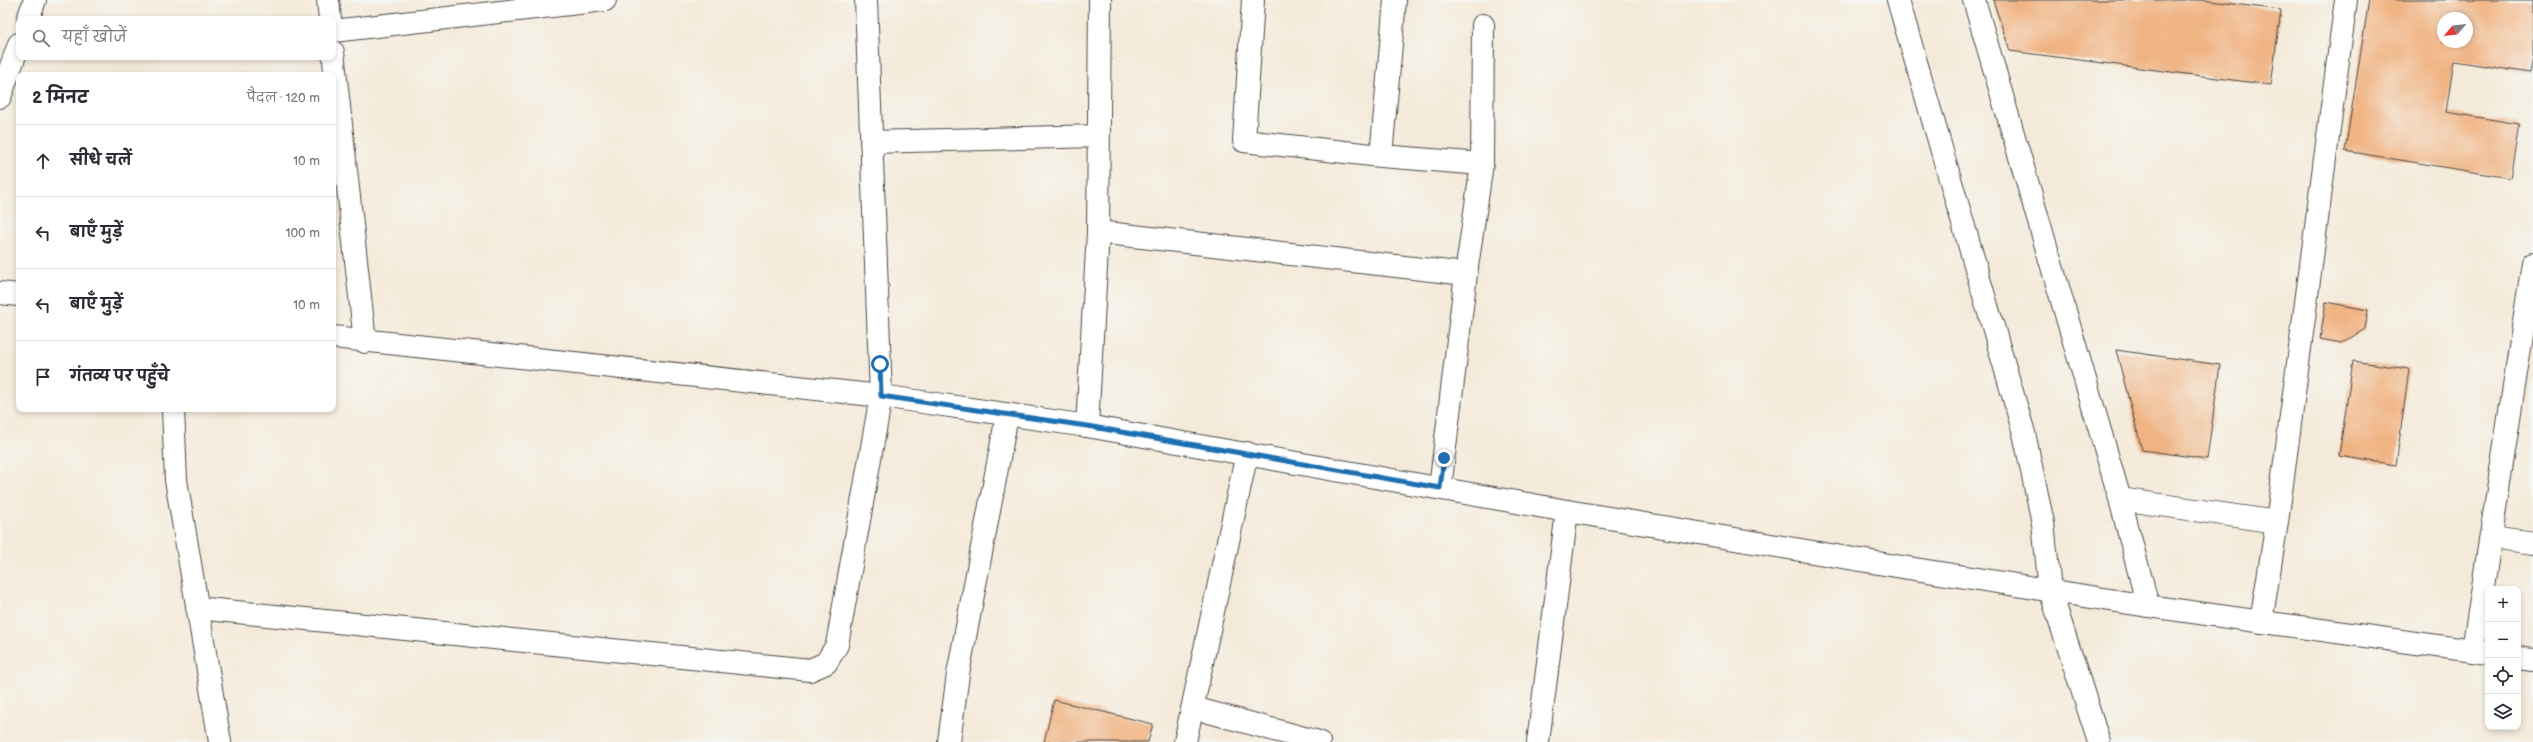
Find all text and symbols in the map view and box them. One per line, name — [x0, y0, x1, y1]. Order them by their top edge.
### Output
north arrow — [2437, 12, 2473, 48]
search box — [16, 16, 336, 60]
icon: search — [30, 27, 52, 49]
text: यहाँ खोजें — [62, 28, 127, 47]
text: 2 मिनट — [32, 88, 88, 108]
text: पैदल · 120 m — [247, 90, 320, 106]
icon: ahead — [32, 150, 54, 172]
text: सीधे चलें — [70, 151, 132, 170]
text: 10 m — [293, 153, 320, 169]
icon: left — [32, 222, 54, 244]
text: बाएँ मुड़ें — [70, 223, 123, 242]
text: 100 m — [285, 225, 320, 241]
icon: left — [32, 294, 54, 316]
text: बाएँ मुड़ें — [70, 295, 123, 314]
text: 10 m — [293, 297, 320, 313]
route start — [871, 355, 889, 373]
icon: arrive — [32, 366, 54, 388]
text: गंतव्य पर पहुँचे — [70, 367, 169, 386]
route end — [1435, 449, 1453, 467]
map controls — [2485, 586, 2521, 730]
button: + — [2485, 586, 2521, 622]
button: − — [2485, 622, 2521, 658]
button: locate — [2485, 658, 2521, 694]
button: layers — [2485, 694, 2521, 730]

